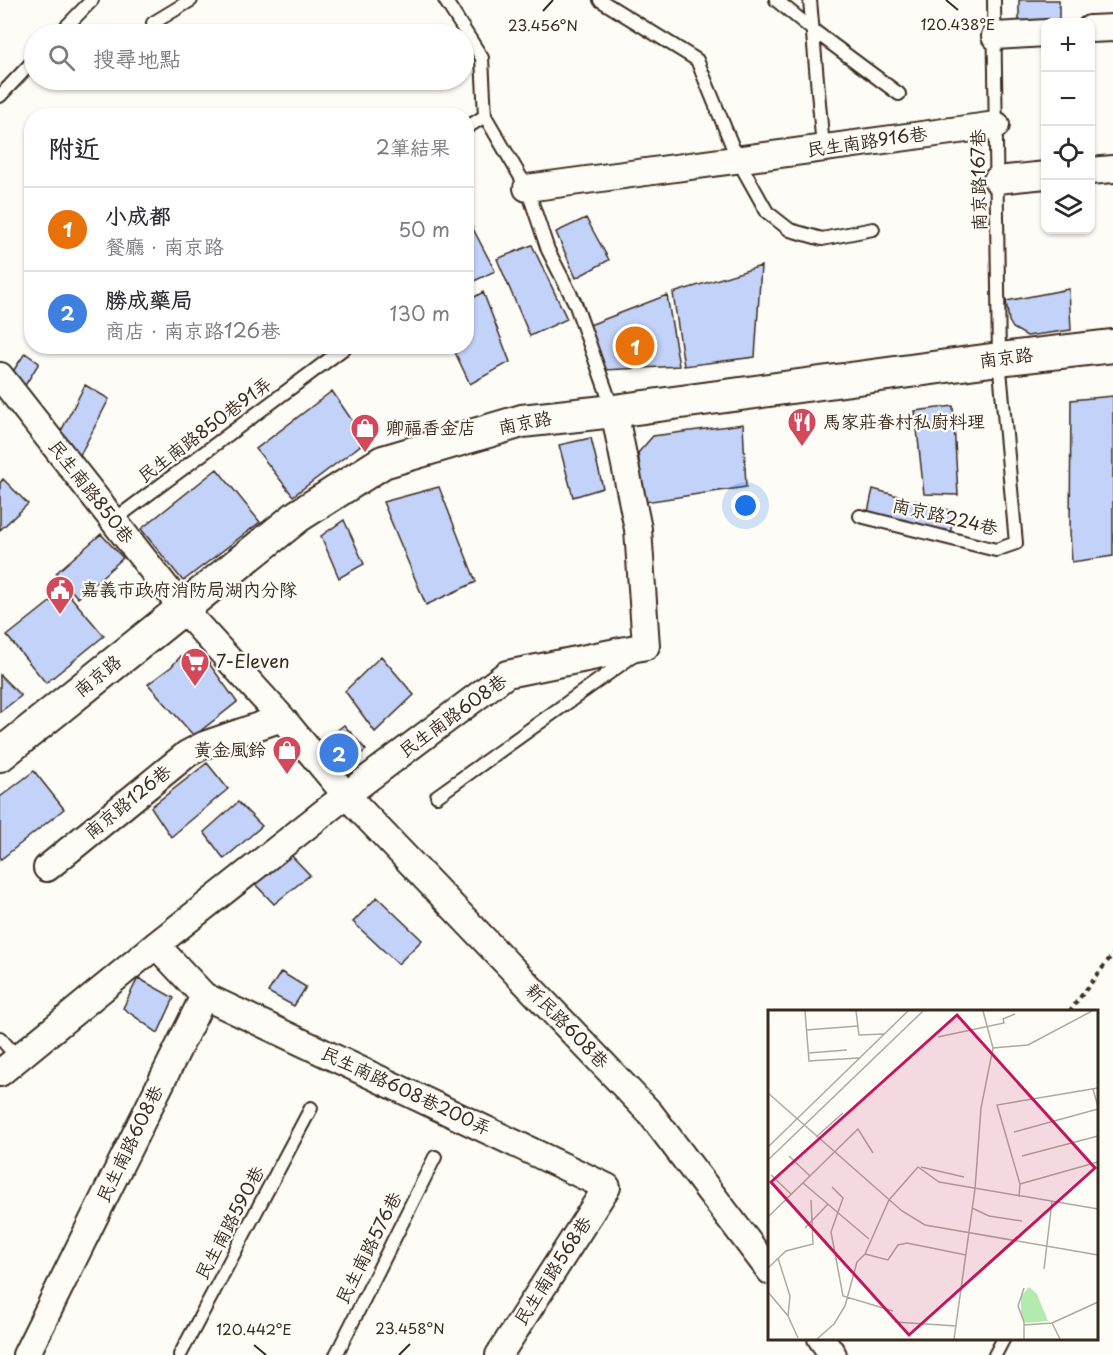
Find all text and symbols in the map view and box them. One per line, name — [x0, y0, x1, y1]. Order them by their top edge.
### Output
text: 120.438°E — [921, 12, 995, 35]
text: 23.456°N — [508, 13, 578, 36]
map controls — [1041, 18, 1095, 234]
button: + — [1041, 18, 1095, 72]
search box — [24, 24, 474, 90]
icon: search — [45, 41, 78, 74]
text: 搜尋地點 — [93, 41, 181, 74]
button: − — [1041, 72, 1095, 126]
street label: 民生南路916巷 — [805, 119, 929, 162]
button: locate — [1041, 126, 1095, 180]
text: 附近 — [48, 128, 100, 167]
street label: 南京路167巷 — [963, 129, 992, 231]
text: 2筆結果 — [376, 132, 450, 162]
button: layers — [1041, 180, 1095, 234]
text: 小成都 — [105, 198, 171, 231]
text: 1 — [63, 214, 72, 244]
text: 50 m — [398, 214, 450, 244]
text: 餐廳 · 南京路 — [105, 231, 224, 261]
text: 勝成藥局 — [105, 282, 193, 315]
text: 2 — [60, 298, 75, 328]
text: 130 m — [390, 298, 450, 328]
text: 商店 · 南京路126巷 — [105, 315, 280, 345]
pin: 1 — [616, 324, 654, 368]
street label: 南京路 — [977, 340, 1034, 373]
street label: 民生南路850巷91弄 — [131, 369, 277, 488]
street label: 南京路 — [496, 403, 554, 440]
restaurant icon: 馬家莊眷村私廚料理 — [786, 406, 818, 448]
place label: 馬家莊眷村私廚料理 — [823, 407, 985, 434]
shop icon: 卿福香金店 — [349, 412, 381, 454]
place label: 卿福香金店 — [386, 413, 476, 440]
street label: 民生南路850巷 — [43, 433, 141, 549]
street label: 南京路224巷 — [890, 490, 1001, 541]
your location — [731, 491, 760, 520]
public building icon: 嘉義市政府消防局湖內分隊 — [44, 574, 76, 616]
place label: 嘉義市政府消防局湖內分隊 — [81, 575, 297, 602]
supermarket icon: 7-Eleven — [179, 646, 211, 688]
street label: 南京路 — [68, 647, 127, 702]
place label: 7-Eleven — [216, 647, 290, 674]
street label: 民生南路608巷 — [393, 666, 512, 763]
pin: 2 — [320, 730, 358, 776]
shop icon: 黃金風鈴 — [271, 734, 303, 776]
place label: 黃金風鈴 — [194, 735, 266, 762]
street label: 南京路126巷 — [78, 757, 176, 844]
street label: 新民路608巷 — [520, 976, 616, 1074]
inset map — [768, 1010, 1098, 1340]
street label: 民生南路608巷200弄 — [317, 1038, 496, 1141]
street label: 民生南路608巷 — [89, 1080, 169, 1207]
street label: 民生南路590巷 — [187, 1160, 270, 1284]
street label: 民生南路576巷 — [328, 1187, 408, 1308]
street label: 民生南路568巷 — [506, 1210, 597, 1330]
text: 23.458°N — [375, 1316, 445, 1339]
text: 120.442°E — [216, 1317, 292, 1340]

